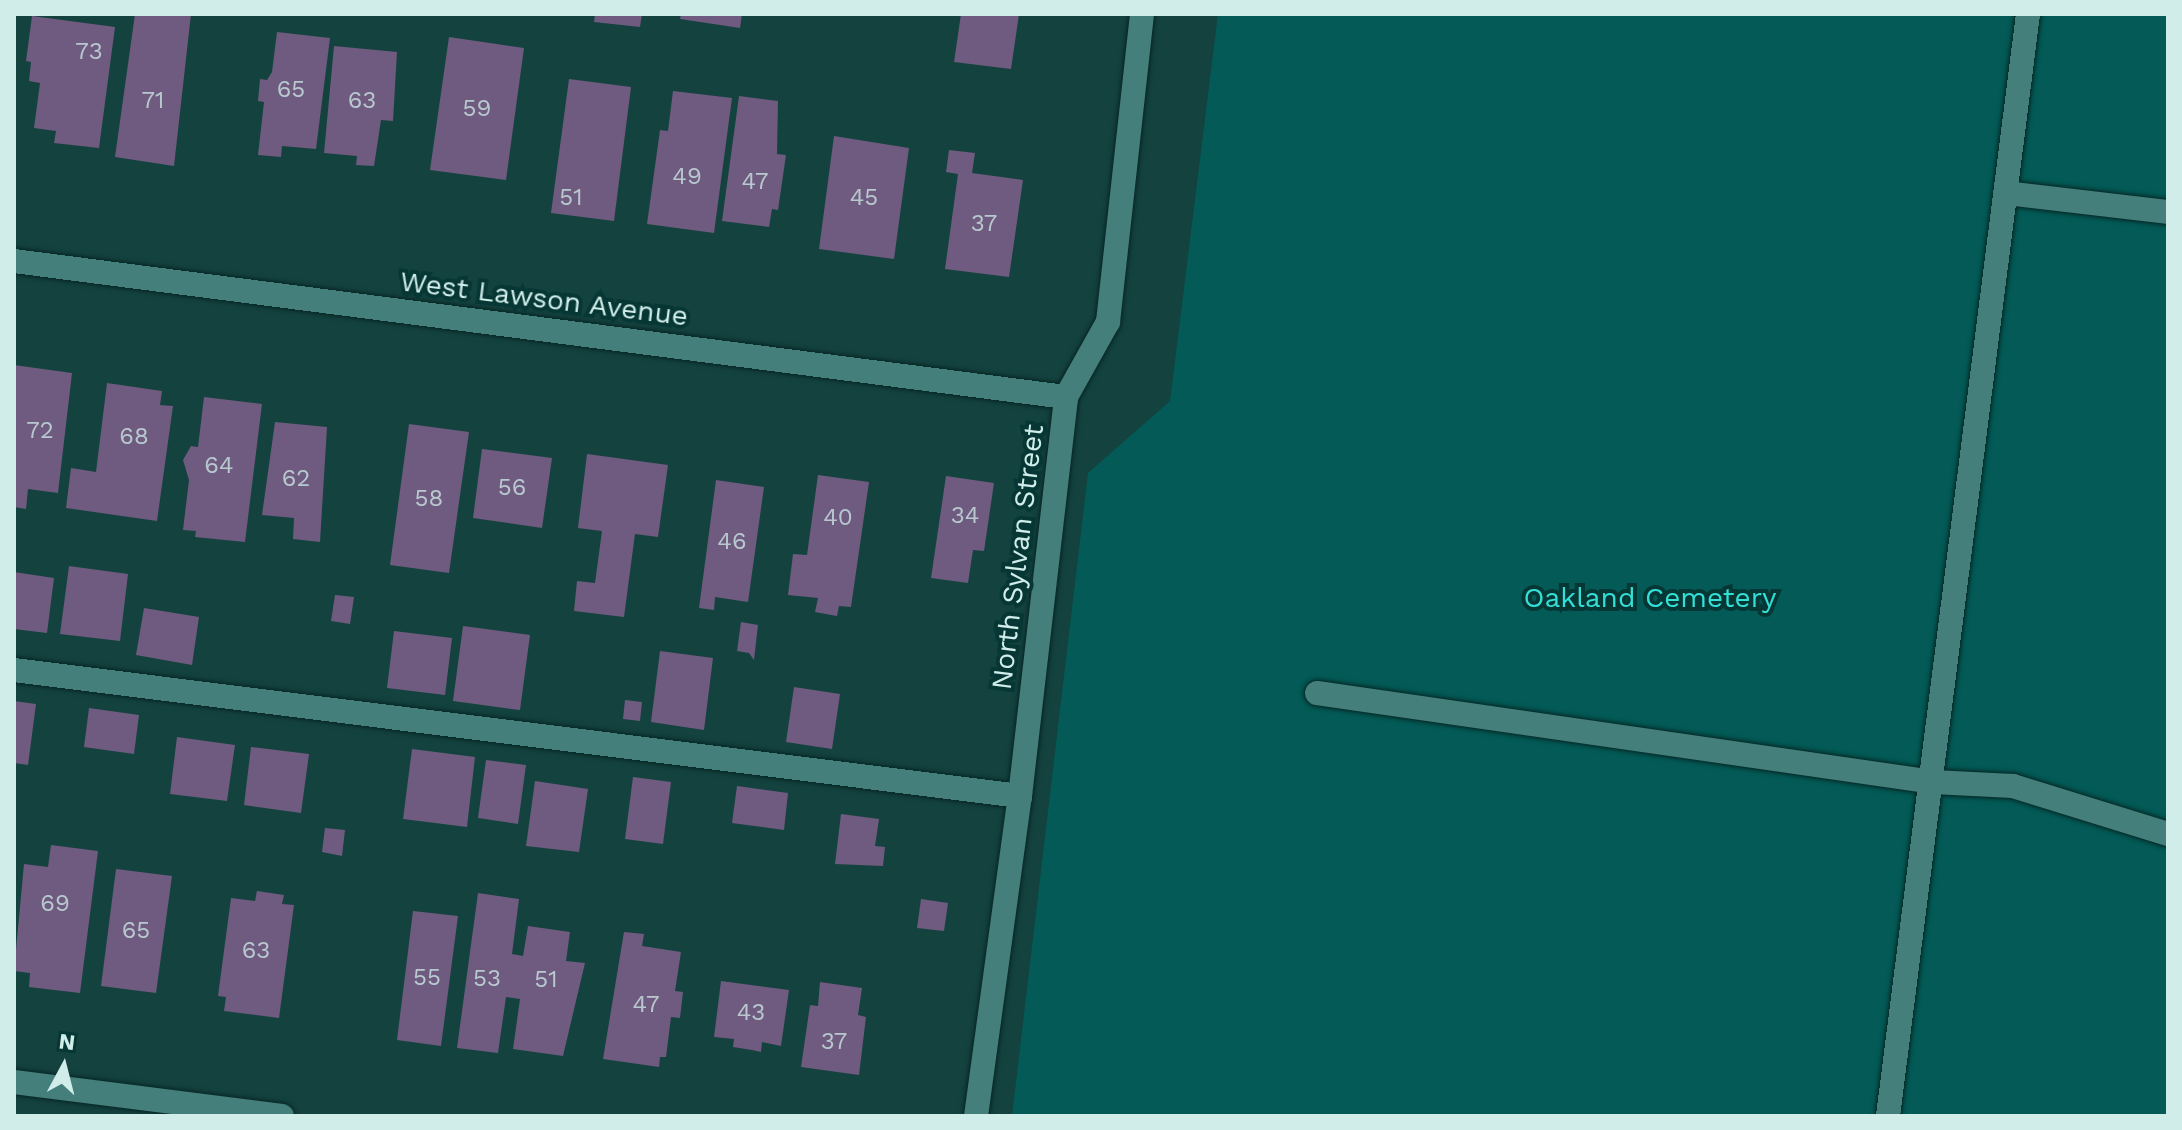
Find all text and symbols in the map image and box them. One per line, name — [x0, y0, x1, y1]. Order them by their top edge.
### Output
house number: 73 — [75, 38, 103, 66]
house number: 65 — [277, 76, 305, 104]
house number: 71 — [142, 87, 164, 115]
house number: 63 — [348, 87, 376, 115]
house number: 59 — [463, 95, 491, 123]
house number: 49 — [672, 163, 702, 191]
house number: 47 — [742, 168, 768, 196]
house number: 51 — [559, 184, 583, 212]
house number: 45 — [850, 184, 878, 212]
house number: 37 — [971, 210, 997, 238]
street label: West Lawson Avenue — [398, 265, 690, 333]
house number: 72 — [26, 417, 54, 445]
street label: North Sylvan Street — [985, 422, 1051, 692]
house number: 68 — [119, 423, 149, 451]
house number: 64 — [204, 452, 234, 480]
house number: 62 — [282, 465, 310, 493]
house number: 56 — [498, 474, 526, 502]
house number: 58 — [415, 485, 443, 513]
house number: 34 — [951, 502, 979, 530]
house number: 40 — [823, 504, 853, 532]
house number: 46 — [717, 528, 747, 556]
park label: Oakland Cemetery — [1523, 581, 1777, 615]
house number: 69 — [40, 890, 70, 918]
house number: 65 — [122, 917, 150, 945]
house number: 63 — [242, 937, 270, 965]
house number: 55 — [413, 964, 441, 992]
house number: 53 — [473, 965, 501, 993]
house number: 51 — [534, 966, 558, 994]
house number: 47 — [633, 991, 659, 1019]
house number: 43 — [737, 999, 765, 1027]
north arrow — [24, 1026, 104, 1106]
text: N — [57, 1028, 77, 1055]
house number: 37 — [821, 1028, 847, 1056]

